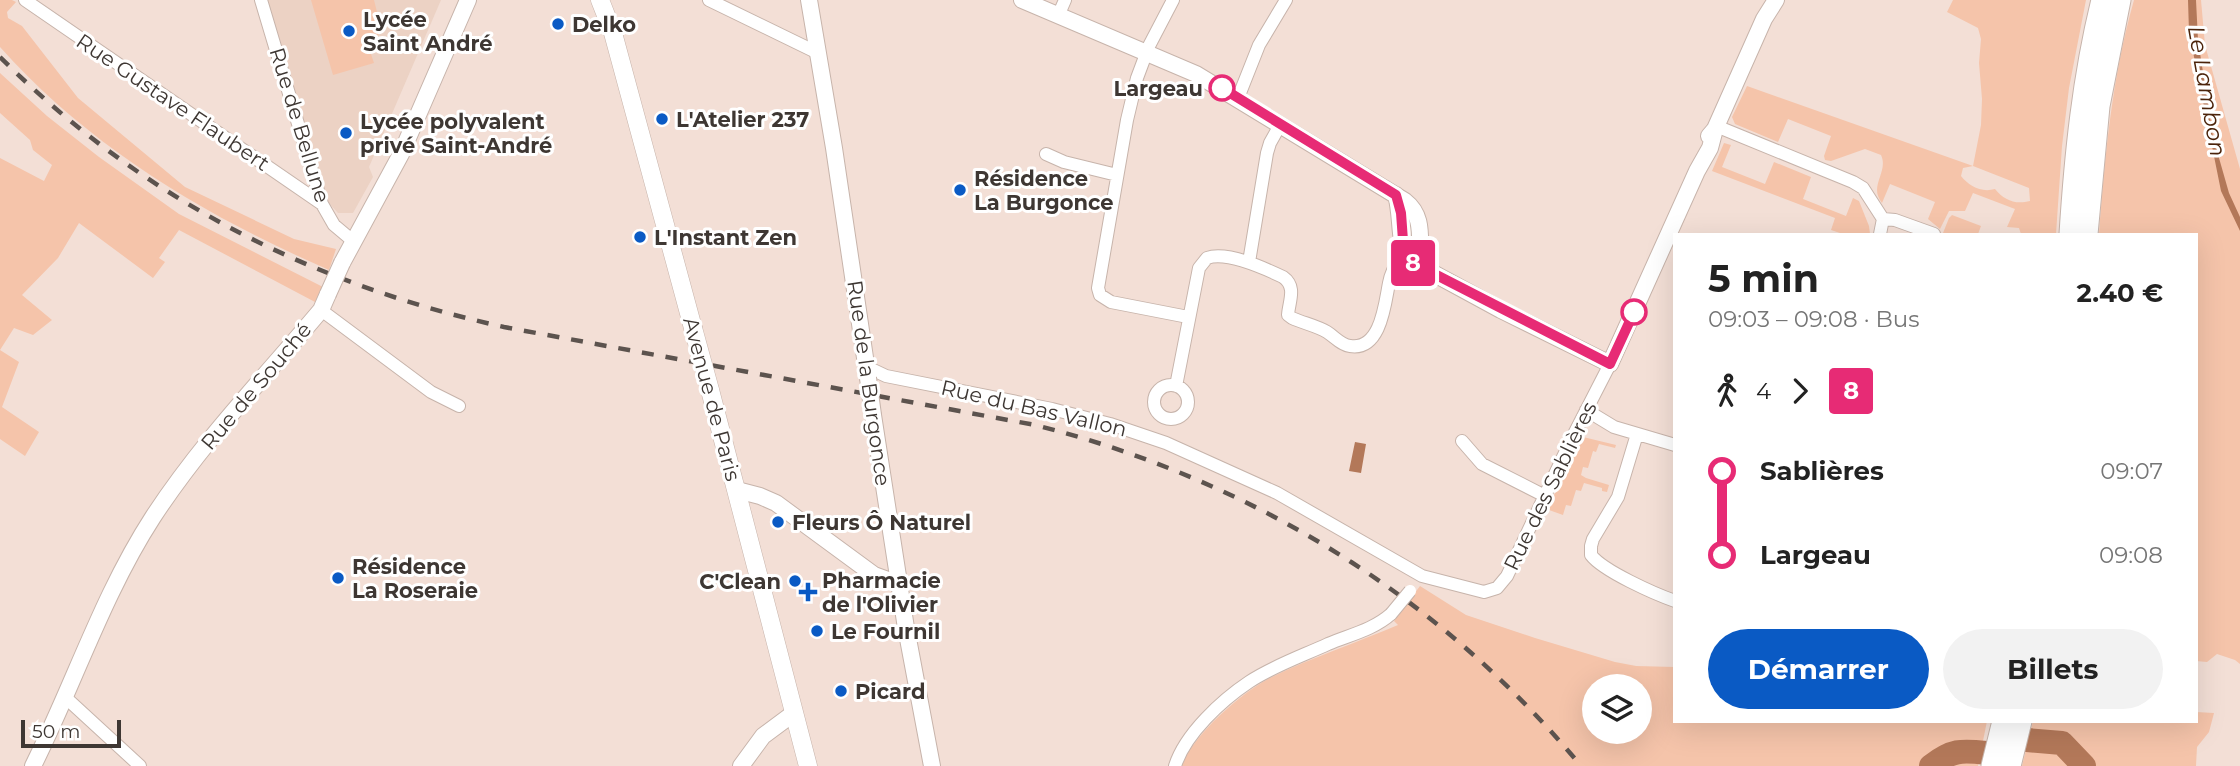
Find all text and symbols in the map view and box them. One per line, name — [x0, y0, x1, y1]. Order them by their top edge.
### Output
place label: Lycée Saint André — [363, 7, 493, 56]
place label: Delko — [572, 12, 636, 37]
marker: Delko — [550, 16, 566, 32]
marker: Lycée Saint André — [341, 23, 357, 39]
water label: Le Lambon — [2182, 23, 2232, 159]
street label: Rue Gustave Flaubert — [72, 28, 274, 176]
street label: Rue de Bellune — [265, 44, 335, 206]
marker: Largeau — [1209, 75, 1235, 101]
place label: Largeau — [1113, 76, 1203, 101]
place label: L'Atelier 237 — [676, 107, 809, 132]
place label: Lycée polyvalent privé Saint-André — [360, 109, 552, 158]
marker: L'Atelier 237 — [654, 111, 670, 127]
marker: Lycée polyvalent privé Saint-André — [338, 125, 354, 141]
place label: Résidence La Burgonce — [974, 166, 1114, 215]
marker: Résidence La Burgonce — [952, 182, 968, 198]
place label: L'Instant Zen — [654, 225, 797, 250]
marker: L'Instant Zen — [632, 229, 648, 245]
line badge: 8 — [1390, 240, 1436, 286]
text: 8 — [1405, 248, 1421, 277]
text: 5 min — [1708, 255, 1819, 302]
text: 2.40 € — [2077, 277, 2163, 309]
street label: Rue de la Burgonce — [842, 278, 896, 488]
unlabelled marker — [1621, 299, 1647, 325]
text: 09:03 – 09:08 · Bus — [1708, 305, 1920, 333]
street label: Avenue de Paris — [678, 314, 746, 484]
street label: Rue de Souché — [195, 317, 317, 455]
icon: walk — [1708, 372, 1746, 410]
icon: forward — [1781, 372, 1819, 410]
street label: Rue du Bas Vallon — [939, 374, 1129, 442]
text: 8 — [1843, 376, 1859, 405]
text: 4 — [1756, 377, 1771, 405]
street label: Rue des Sablières — [1498, 397, 1602, 575]
text: Sablières — [1760, 455, 1884, 487]
text: 09:07 — [2100, 457, 2163, 485]
place label: Fleurs Ô Naturel — [792, 510, 971, 535]
marker: Fleurs Ô Naturel — [770, 514, 786, 530]
text: Largeau — [1760, 539, 1871, 571]
text: 09:08 — [2099, 541, 2163, 569]
place label: Résidence La Roseraie — [352, 554, 478, 603]
place label: Pharmacie de l'Olivier — [822, 568, 941, 617]
place label: C'Clean — [699, 569, 781, 594]
marker: Résidence La Roseraie — [330, 570, 346, 586]
marker: C'Clean — [787, 573, 803, 589]
marker: Pharmacie de l'Olivier — [800, 584, 816, 600]
place label: Le Fournil — [831, 619, 940, 644]
marker: Le Fournil — [809, 623, 825, 639]
button: Démarrer — [1708, 629, 1929, 709]
button: Billets — [1943, 629, 2163, 709]
map controls — [1582, 674, 1652, 744]
button: layers — [1582, 674, 1652, 744]
place label: Picard — [855, 679, 925, 704]
marker: Picard — [833, 683, 849, 699]
scale bar — [21, 717, 121, 749]
text: 50 m — [32, 720, 80, 743]

